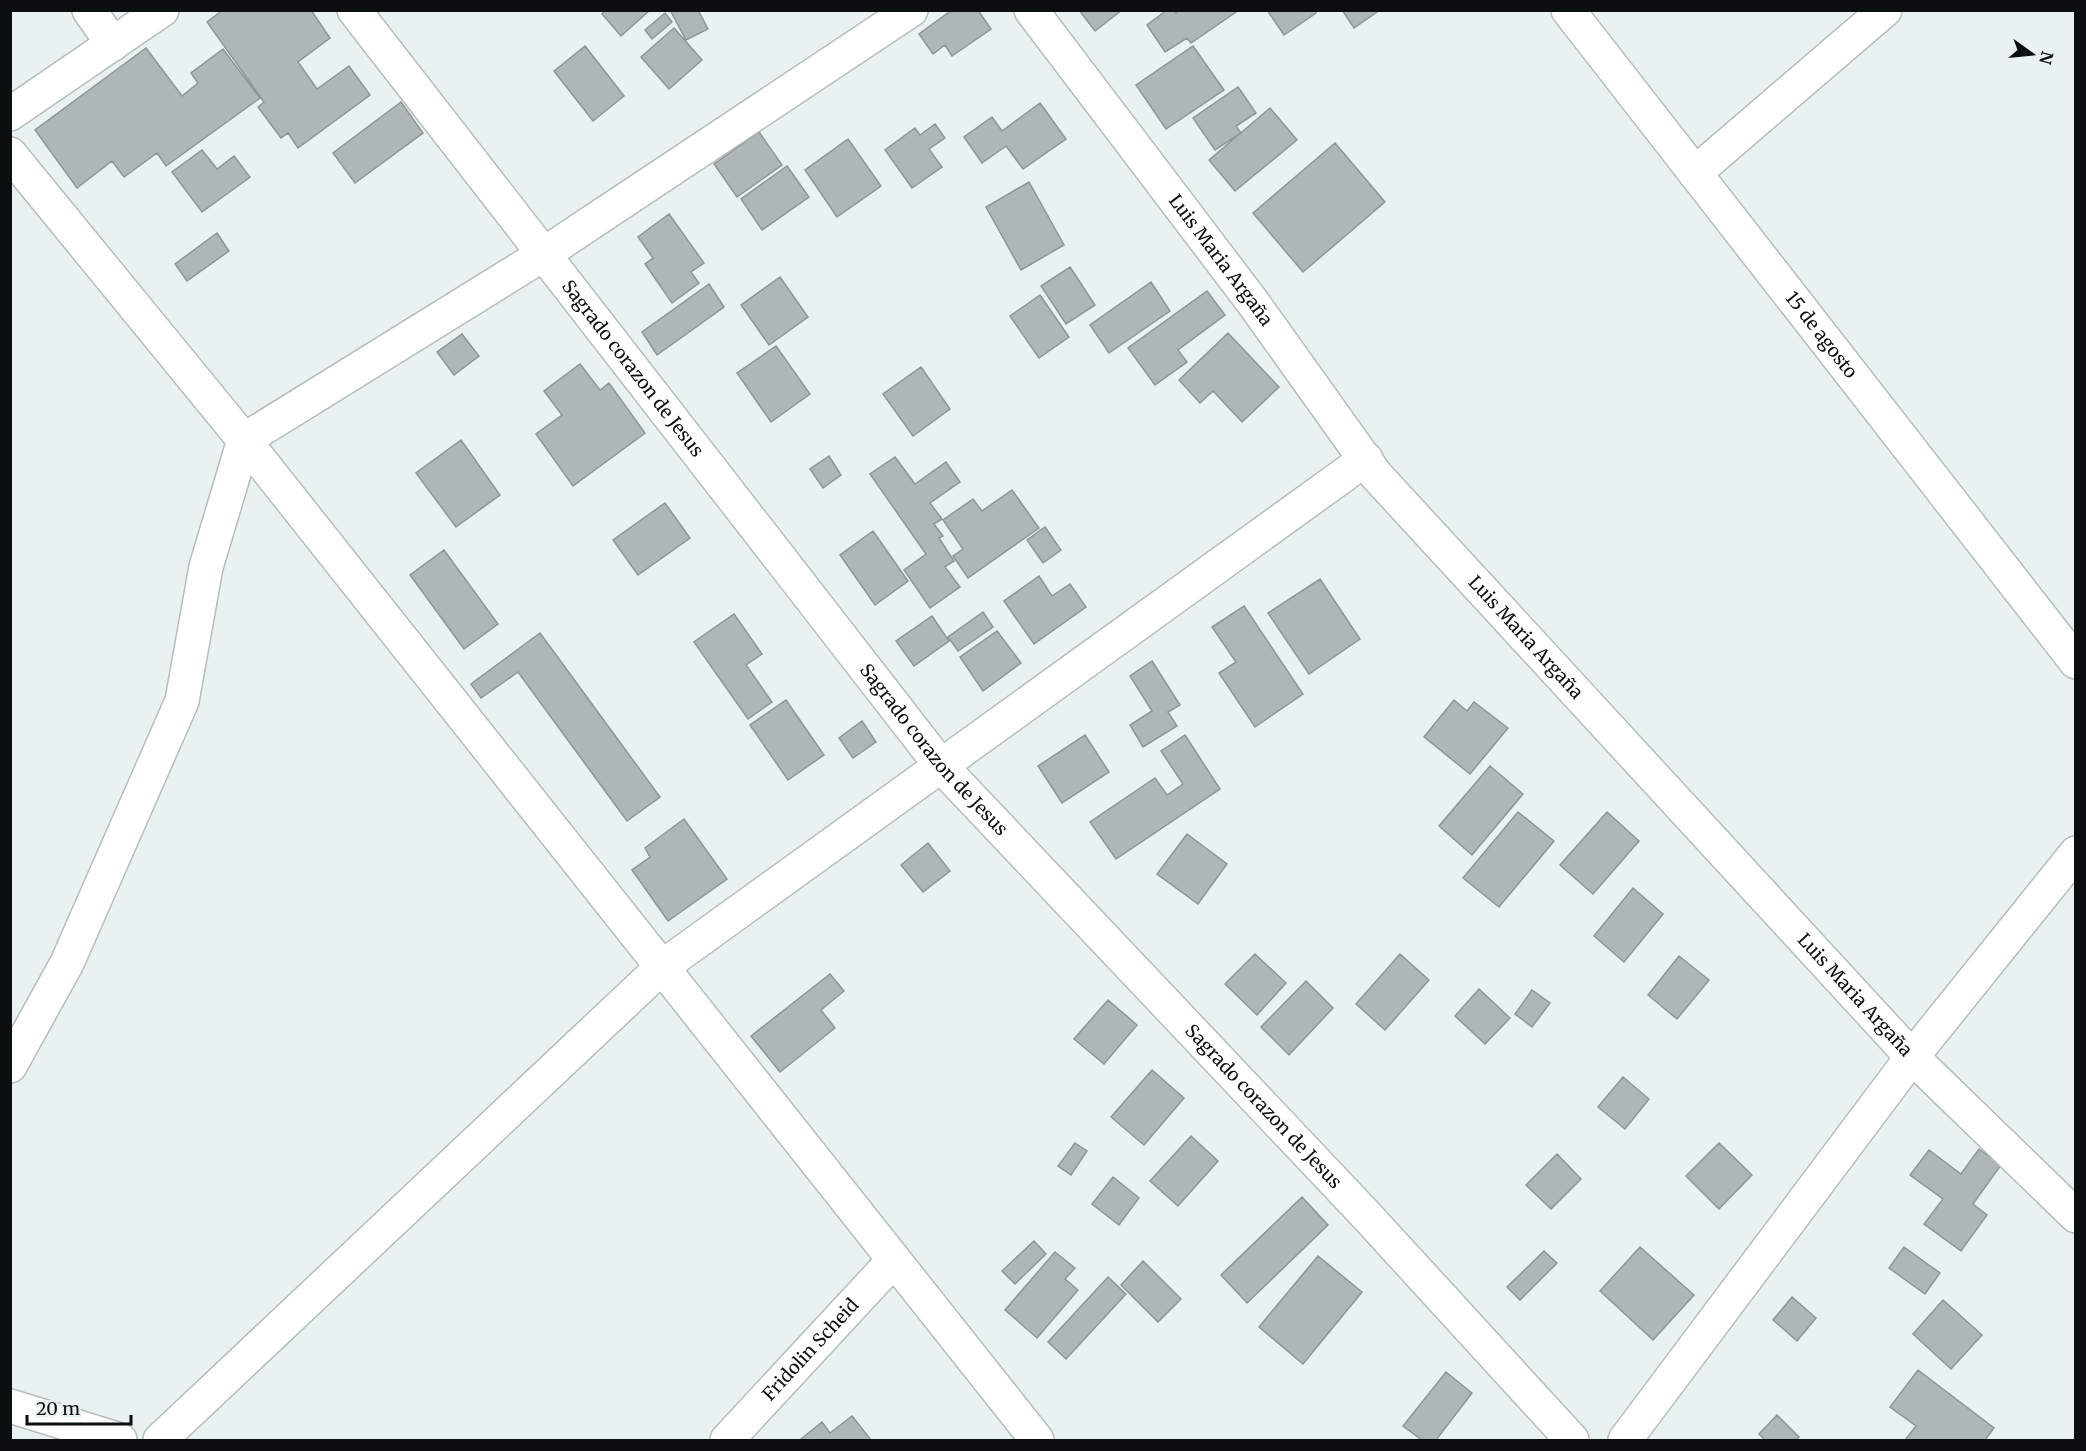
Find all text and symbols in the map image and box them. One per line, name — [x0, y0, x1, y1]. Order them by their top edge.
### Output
north arrow — [2002, 24, 2062, 84]
text: N — [2035, 49, 2058, 67]
street label: Luis Maria Argaña — [1164, 190, 1278, 331]
street label: Sagrado corazon de Jesus — [557, 275, 709, 461]
street label: 15 de agosto — [1781, 287, 1863, 383]
street label: Luis Maria Argaña — [1464, 571, 1589, 704]
street label: Sagrado corazon de Jesus — [855, 659, 1013, 840]
street label: Luis Maria Argaña — [1793, 928, 1918, 1061]
street label: Sagrado corazon de Jesus — [1180, 1019, 1347, 1193]
street label: Fridolin Scheid — [757, 1294, 863, 1405]
scale bar — [27, 1388, 130, 1426]
text: 20 m — [36, 1397, 80, 1420]

